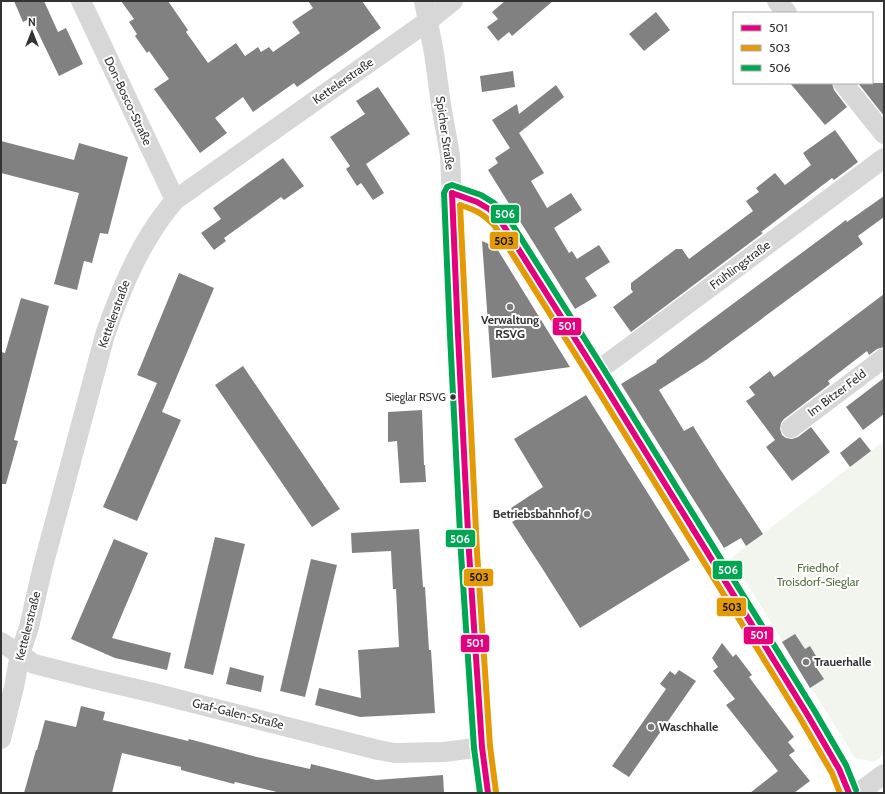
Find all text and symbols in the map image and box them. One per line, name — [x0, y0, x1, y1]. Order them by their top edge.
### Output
north arrow — [12, 12, 52, 52]
legend — [733, 12, 873, 84]
text: N — [28, 15, 36, 29]
text: 501 — [769, 20, 788, 35]
text: 503 — [769, 40, 790, 55]
street label: Don-Bosco-Straße — [101, 54, 156, 147]
street label: Kettelerstraße — [309, 54, 376, 107]
text: 506 — [769, 60, 791, 75]
street label: Spicher Straße — [433, 95, 458, 171]
line badge: 506 — [490, 204, 520, 224]
text: 506 — [495, 207, 515, 221]
line badge: 503 — [489, 231, 519, 250]
text: 503 — [494, 234, 514, 248]
street label: Frühlingstraße — [706, 237, 773, 292]
street label: Kettelerstraße — [94, 278, 133, 350]
marker: Verwaltung RSVG — [505, 302, 515, 312]
place label: Verwaltung RSVG — [481, 312, 539, 341]
line badge: 501 — [552, 317, 582, 336]
text: 501 — [558, 319, 576, 333]
street label: Im Bitzer Feld — [804, 366, 869, 419]
place label: Sieglar RSVG — [385, 390, 446, 404]
marker: Sieglar RSVG — [448, 392, 458, 402]
place label: Betriebsbahnhof — [493, 506, 579, 521]
marker: Betriebsbahnhof — [582, 509, 592, 519]
line badge: 506 — [445, 529, 476, 548]
text: 506 — [450, 532, 470, 546]
line badge: 506 — [712, 560, 743, 580]
park label: Friedhof Troisdorf-Sieglar — [777, 560, 860, 589]
text: 506 — [718, 563, 738, 577]
line badge: 503 — [463, 568, 494, 587]
text: 503 — [469, 570, 489, 584]
street label: Kettelerstraße — [12, 590, 43, 662]
line badge: 503 — [716, 597, 747, 617]
text: 503 — [722, 600, 742, 614]
line badge: 501 — [743, 626, 774, 645]
text: 501 — [750, 628, 768, 642]
line badge: 501 — [460, 634, 490, 653]
text: 501 — [466, 636, 484, 650]
place label: Trauerhalle — [814, 654, 871, 669]
marker: Trauerhalle — [801, 657, 811, 667]
street label: Graf-Galen-Straße — [191, 695, 285, 732]
place label: Waschhalle — [659, 719, 718, 734]
marker: Waschhalle — [646, 722, 656, 732]

